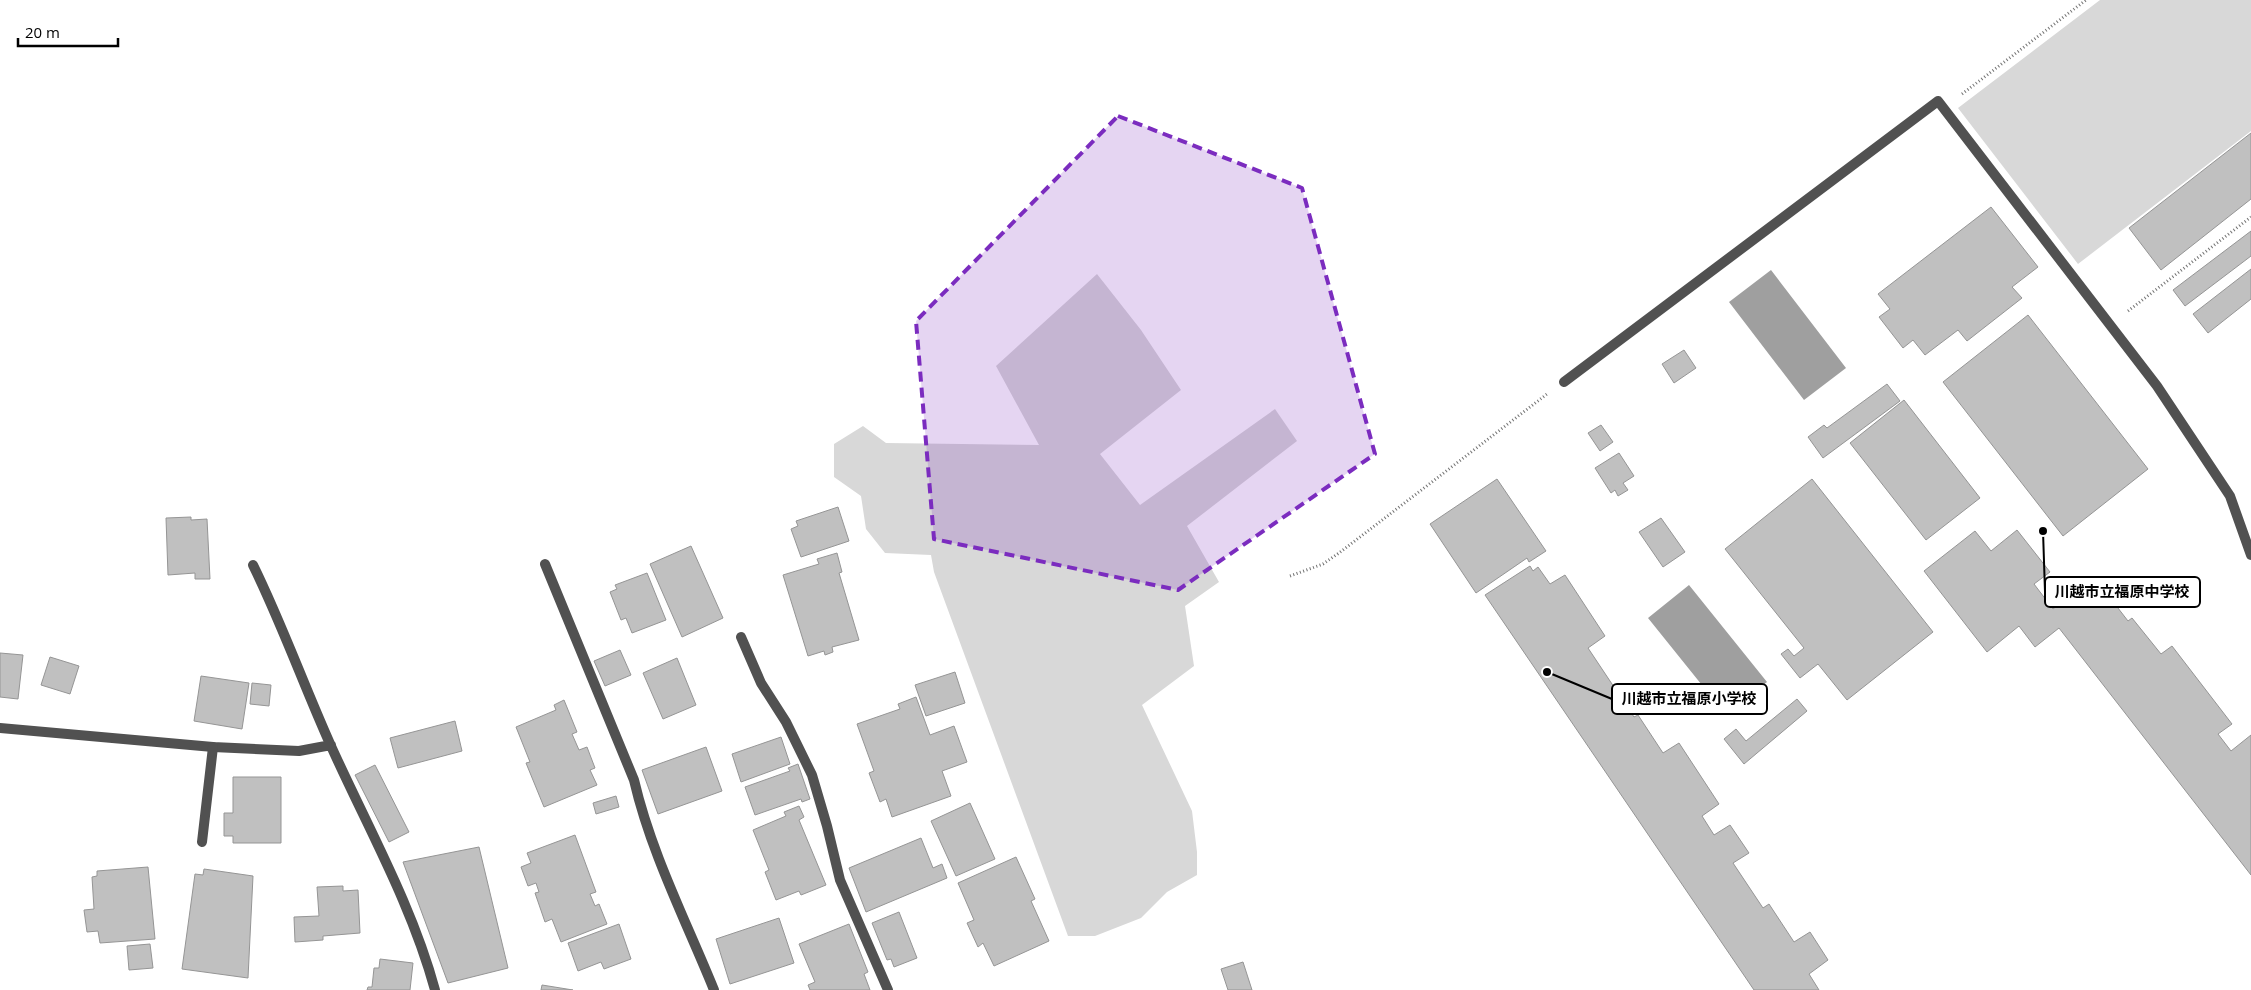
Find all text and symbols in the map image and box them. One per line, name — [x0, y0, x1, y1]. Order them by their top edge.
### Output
scale bar — [18, 15, 118, 47]
text: 20 m — [25, 22, 60, 42]
callout: 川越市立福原中学校 — [2045, 577, 2200, 607]
text: 川越市立福原中学校 — [2054, 581, 2190, 601]
callout: 川越市立福原小学校 — [1612, 684, 1767, 714]
text: 川越市立福原小学校 — [1621, 688, 1757, 708]

